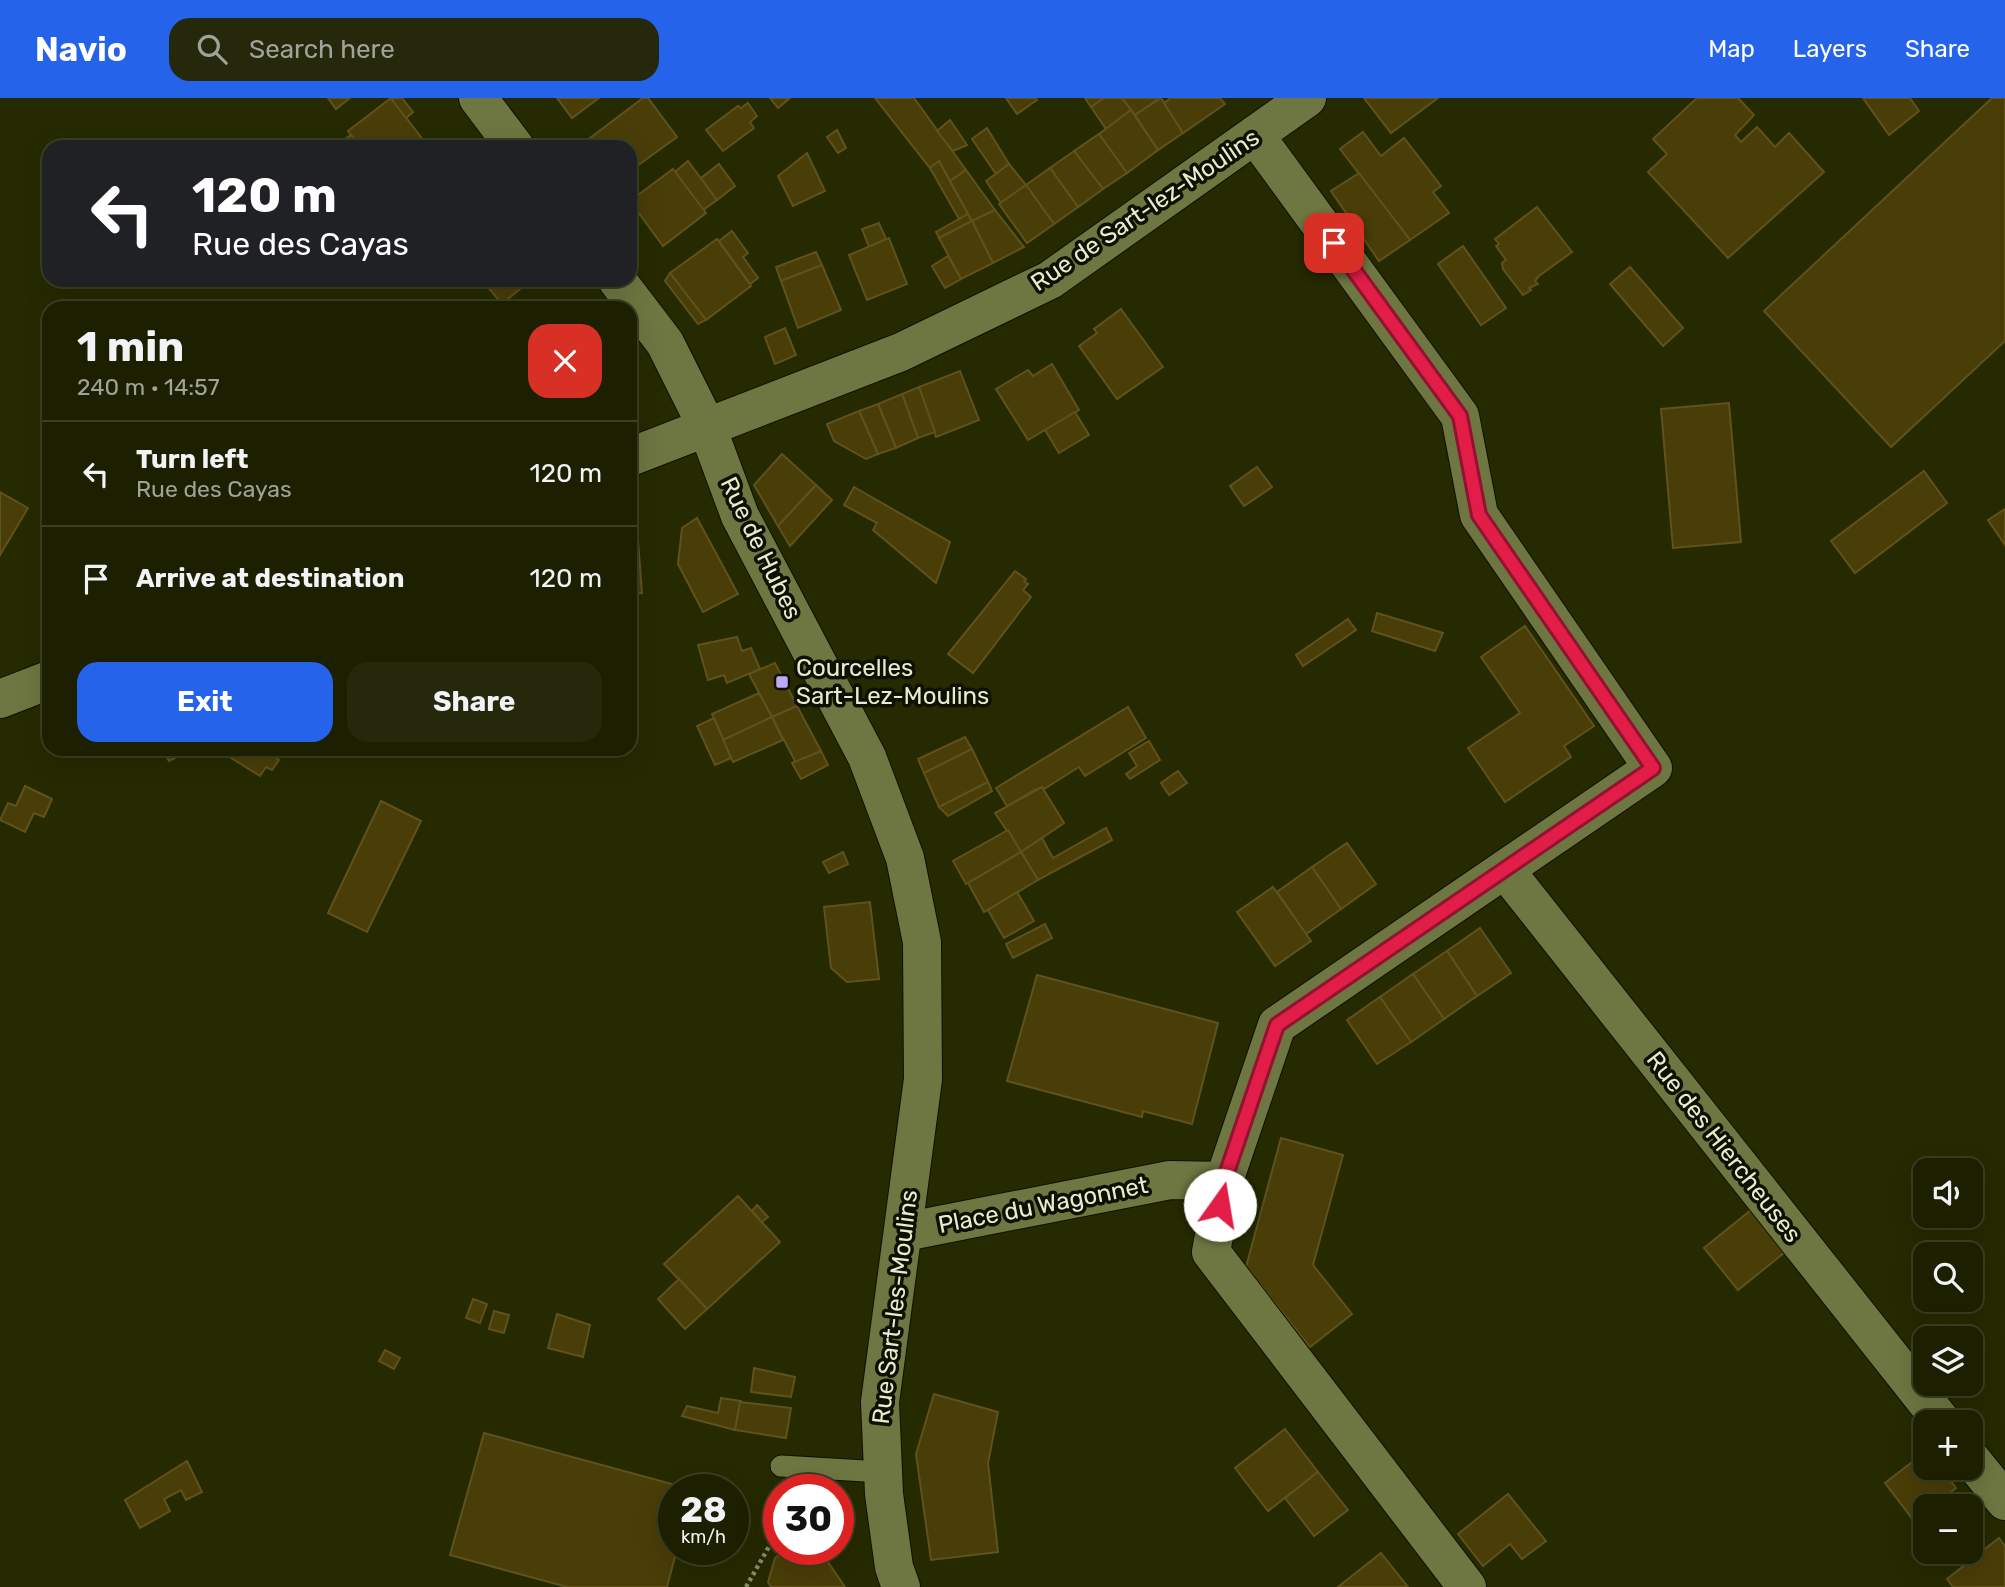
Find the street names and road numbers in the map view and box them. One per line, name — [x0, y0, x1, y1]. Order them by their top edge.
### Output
street label: Rue de Sart-lez-Moulins — [1026, 123, 1264, 297]
street label: Rue de Hubes — [715, 472, 807, 624]
street label: Rue des Hiercheuses — [1641, 1046, 1807, 1248]
street label: Place du Wagonnet — [936, 1171, 1150, 1239]
street label: Rue Sart-les-Moulins — [867, 1188, 923, 1426]

